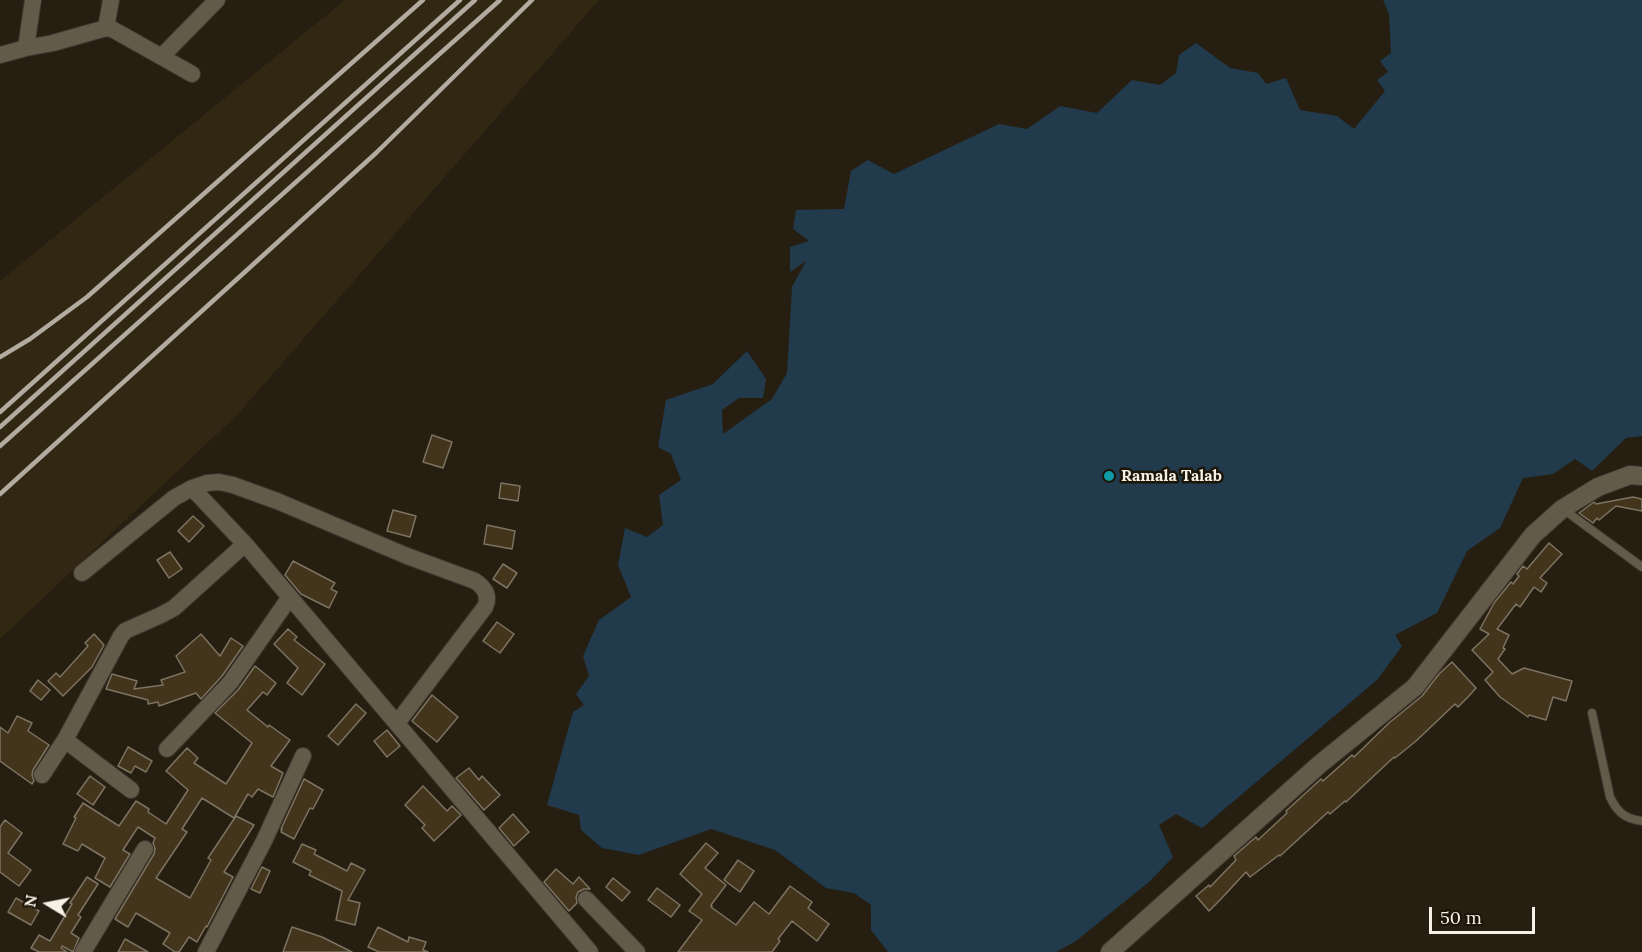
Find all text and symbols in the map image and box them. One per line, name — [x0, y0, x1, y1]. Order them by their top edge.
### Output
place label: Ramala Talab — [1121, 466, 1222, 486]
marker: Ramala Talab — [1102, 469, 1116, 483]
north arrow — [18, 874, 78, 934]
text: N — [19, 893, 41, 909]
scale bar — [1432, 895, 1538, 933]
text: 50 m — [1440, 906, 1482, 929]

